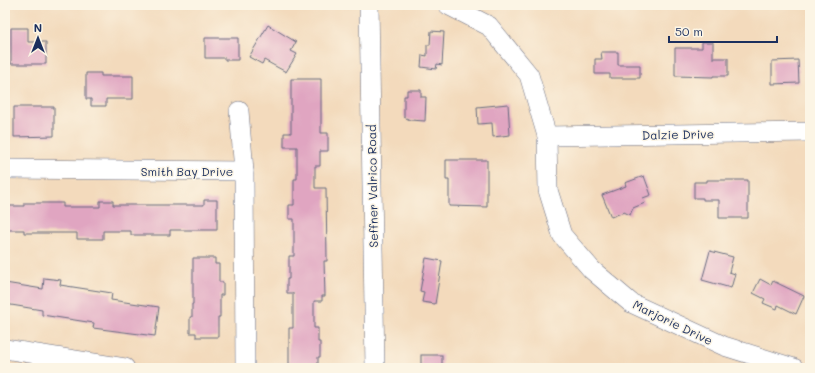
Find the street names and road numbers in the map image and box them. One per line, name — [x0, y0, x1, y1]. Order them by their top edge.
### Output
street label: Seffner Valrico Road — [363, 124, 381, 248]
street label: Dalzie Drive — [642, 125, 714, 143]
street label: Smith Bay Drive — [141, 163, 233, 179]
street label: Marjorie Drive — [630, 296, 716, 348]

